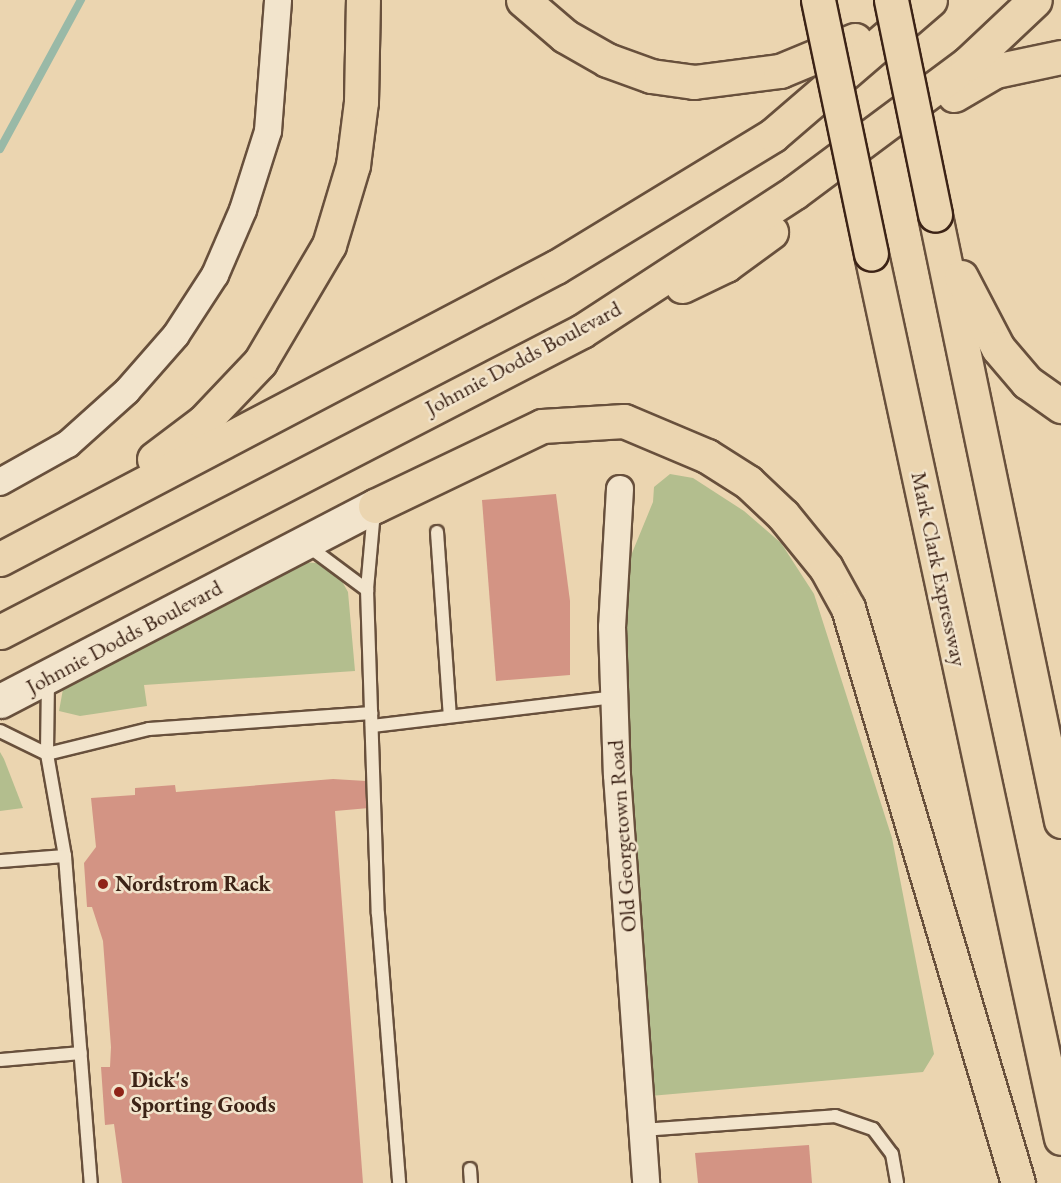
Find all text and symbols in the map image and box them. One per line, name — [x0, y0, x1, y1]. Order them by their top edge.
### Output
street label: Johnnie Dodds Boulevard — [421, 295, 625, 421]
street label: Mark Clark Expressway — [905, 469, 973, 669]
street label: Johnnie Dodds Boulevard — [22, 574, 226, 700]
street label: Old Georgetown Road — [602, 739, 642, 933]
place label: Nordstrom Rack — [115, 871, 271, 897]
marker: Nordstrom Rack — [96, 877, 110, 891]
place label: Dick's Sporting Goods — [131, 1066, 276, 1118]
marker: Dick's Sporting Goods — [112, 1085, 126, 1099]

